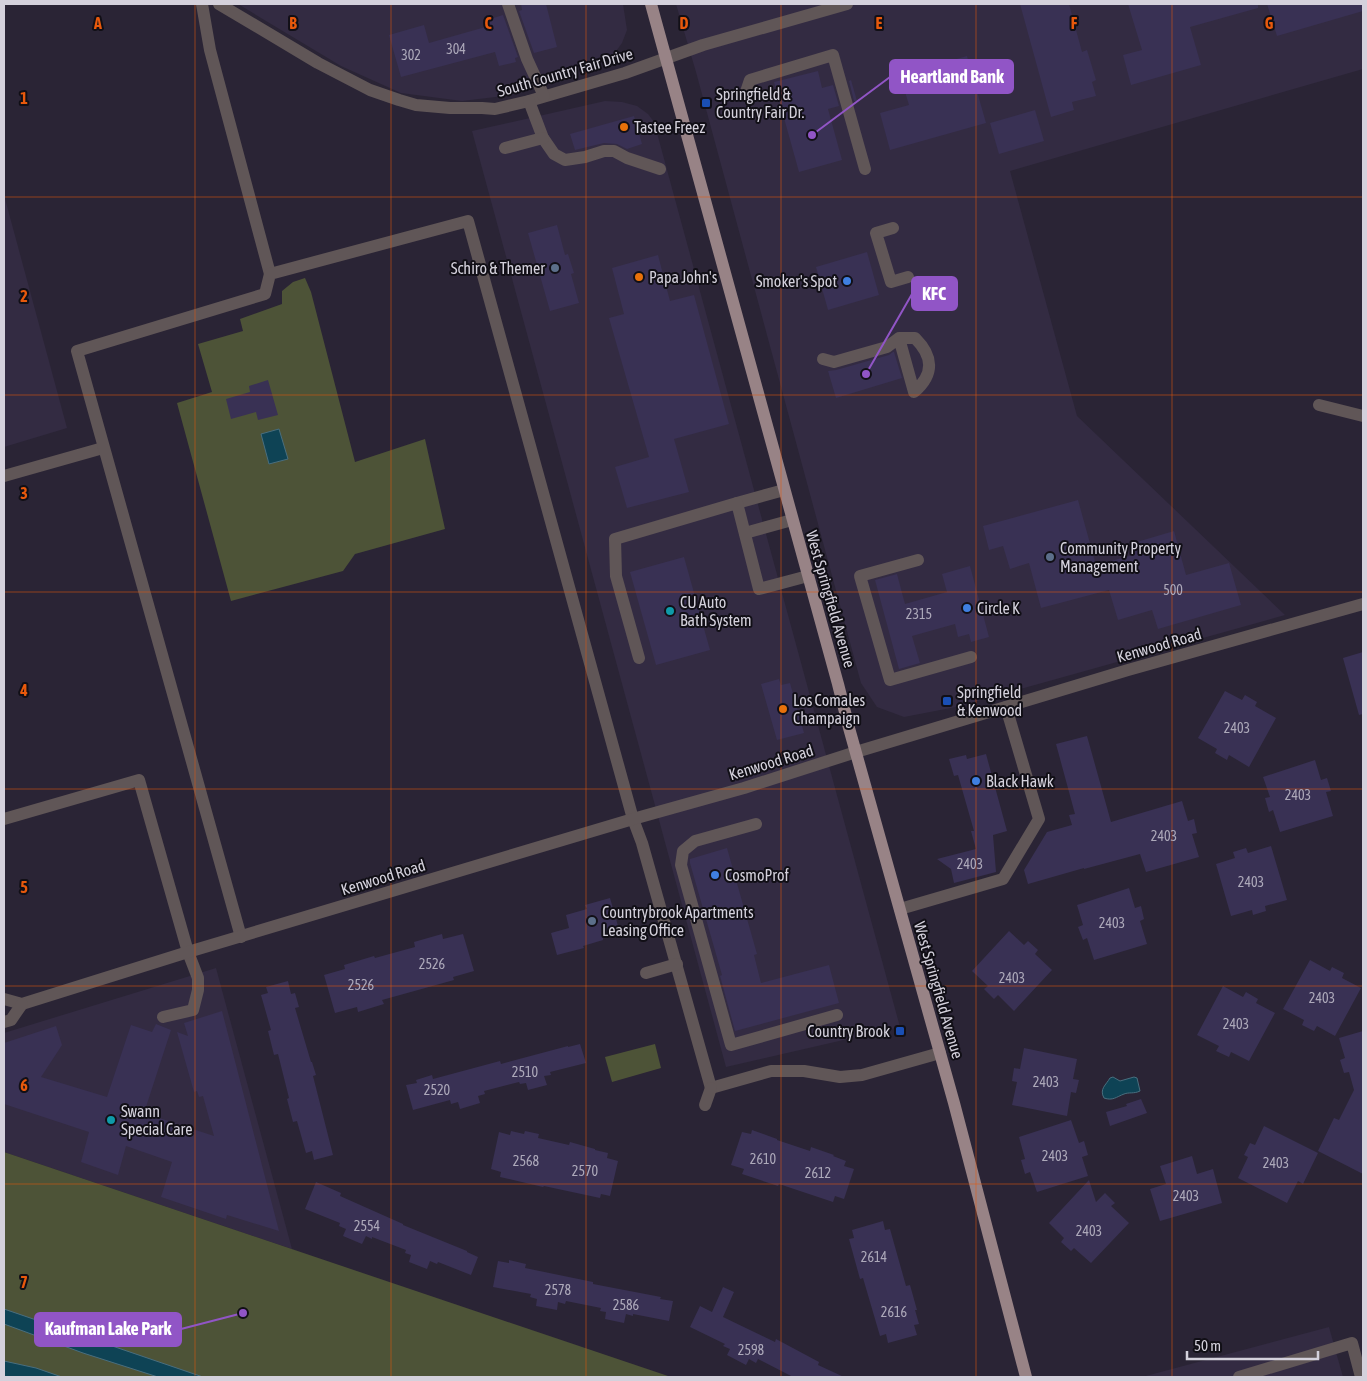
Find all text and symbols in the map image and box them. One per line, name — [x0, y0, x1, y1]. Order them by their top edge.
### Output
text: A — [93, 14, 102, 32]
text: B — [289, 14, 297, 32]
text: C — [484, 14, 492, 32]
text: D — [680, 14, 689, 32]
text: E — [876, 14, 883, 32]
text: F — [1071, 14, 1078, 32]
text: G — [1265, 14, 1274, 32]
house number: 304 — [446, 41, 466, 57]
street label: South Country Fair Drive — [495, 44, 635, 101]
house number: 302 — [401, 47, 421, 63]
callout: Heartland Bank — [890, 60, 1013, 93]
text: Heartland Bank — [900, 66, 1005, 87]
place label: Springfield & Country Fair Dr. — [716, 85, 805, 122]
text: 1 — [20, 89, 28, 107]
marker: Springfield & Country Fair Dr. — [700, 97, 712, 109]
place label: Tastee Freez — [634, 118, 705, 136]
marker: Tastee Freez — [618, 121, 630, 133]
place label: Schiro & Themer — [451, 259, 545, 277]
marker: Schiro & Themer — [549, 262, 561, 274]
place label: Papa John's — [649, 268, 718, 287]
marker: Papa John's — [633, 271, 645, 283]
place label: Smoker's Spot — [756, 272, 837, 291]
marker: Smoker's Spot — [841, 275, 853, 287]
callout: KFC — [912, 277, 957, 310]
text: KFC — [922, 283, 946, 304]
text: 2 — [20, 287, 28, 305]
text: 3 — [20, 484, 28, 502]
street label: West Springfield Avenue — [802, 528, 859, 670]
place label: Community Property Management — [1060, 539, 1181, 576]
marker: Community Property Management — [1044, 551, 1056, 563]
house number: 500 — [1163, 582, 1183, 598]
place label: CU Auto Bath System — [680, 593, 752, 630]
place label: Circle K — [977, 599, 1020, 617]
marker: Circle K — [961, 602, 973, 614]
marker: CU Auto Bath System — [664, 605, 676, 617]
house number: 2315 — [906, 606, 932, 622]
street label: Kenwood Road — [1115, 624, 1203, 666]
text: 4 — [19, 681, 28, 699]
place label: Springfield & Kenwood — [957, 683, 1022, 719]
place label: Los Comales Champaign — [793, 691, 866, 728]
marker: Springfield & Kenwood — [941, 695, 953, 707]
marker: Los Comales Champaign — [777, 703, 789, 715]
house number: 2403 — [1224, 720, 1250, 736]
street label: Kenwood Road — [727, 741, 815, 783]
place label: Black Hawk — [986, 772, 1054, 790]
marker: Black Hawk — [970, 775, 982, 787]
house number: 2403 — [1285, 787, 1311, 803]
house number: 2403 — [1151, 828, 1177, 844]
street label: Kenwood Road — [339, 856, 427, 898]
house number: 2403 — [957, 856, 983, 872]
place label: CosmoProf — [725, 866, 789, 884]
marker: CosmoProf — [709, 869, 721, 881]
house number: 2403 — [1238, 874, 1264, 890]
text: 5 — [20, 878, 28, 896]
place label: Countrybrook Apartments Leasing Office — [602, 903, 754, 940]
marker: Countrybrook Apartments Leasing Office — [586, 915, 598, 927]
house number: 2403 — [1099, 915, 1125, 931]
street label: West Springfield Avenue — [910, 919, 967, 1061]
house number: 2526 — [419, 956, 446, 972]
house number: 2403 — [999, 970, 1025, 986]
house number: 2526 — [348, 977, 375, 993]
house number: 2403 — [1309, 990, 1335, 1006]
house number: 2403 — [1223, 1016, 1249, 1032]
place label: Country Brook — [807, 1022, 890, 1041]
marker: Country Brook — [894, 1025, 906, 1037]
house number: 2510 — [512, 1064, 539, 1080]
house number: 2403 — [1033, 1074, 1059, 1090]
text: 6 — [20, 1076, 28, 1094]
house number: 2520 — [424, 1082, 451, 1098]
place label: Swann Special Care — [121, 1102, 193, 1139]
marker: Swann Special Care — [105, 1114, 117, 1126]
house number: 2403 — [1042, 1148, 1068, 1164]
house number: 2610 — [750, 1151, 777, 1167]
house number: 2568 — [513, 1153, 540, 1169]
house number: 2403 — [1263, 1155, 1289, 1171]
house number: 2570 — [572, 1163, 599, 1179]
house number: 2612 — [805, 1165, 831, 1181]
house number: 2403 — [1173, 1188, 1199, 1204]
house number: 2554 — [354, 1218, 381, 1234]
house number: 2403 — [1076, 1223, 1102, 1239]
house number: 2614 — [861, 1249, 888, 1265]
text: 7 — [20, 1273, 28, 1291]
house number: 2578 — [545, 1282, 572, 1298]
house number: 2586 — [613, 1297, 640, 1313]
house number: 2616 — [881, 1304, 908, 1320]
callout: Kaufman Lake Park — [35, 1313, 181, 1346]
text: Kaufman Lake Park — [45, 1318, 172, 1339]
scale bar — [1187, 1328, 1318, 1360]
text: 50 m — [1194, 1337, 1221, 1354]
house number: 2598 — [738, 1342, 765, 1358]

